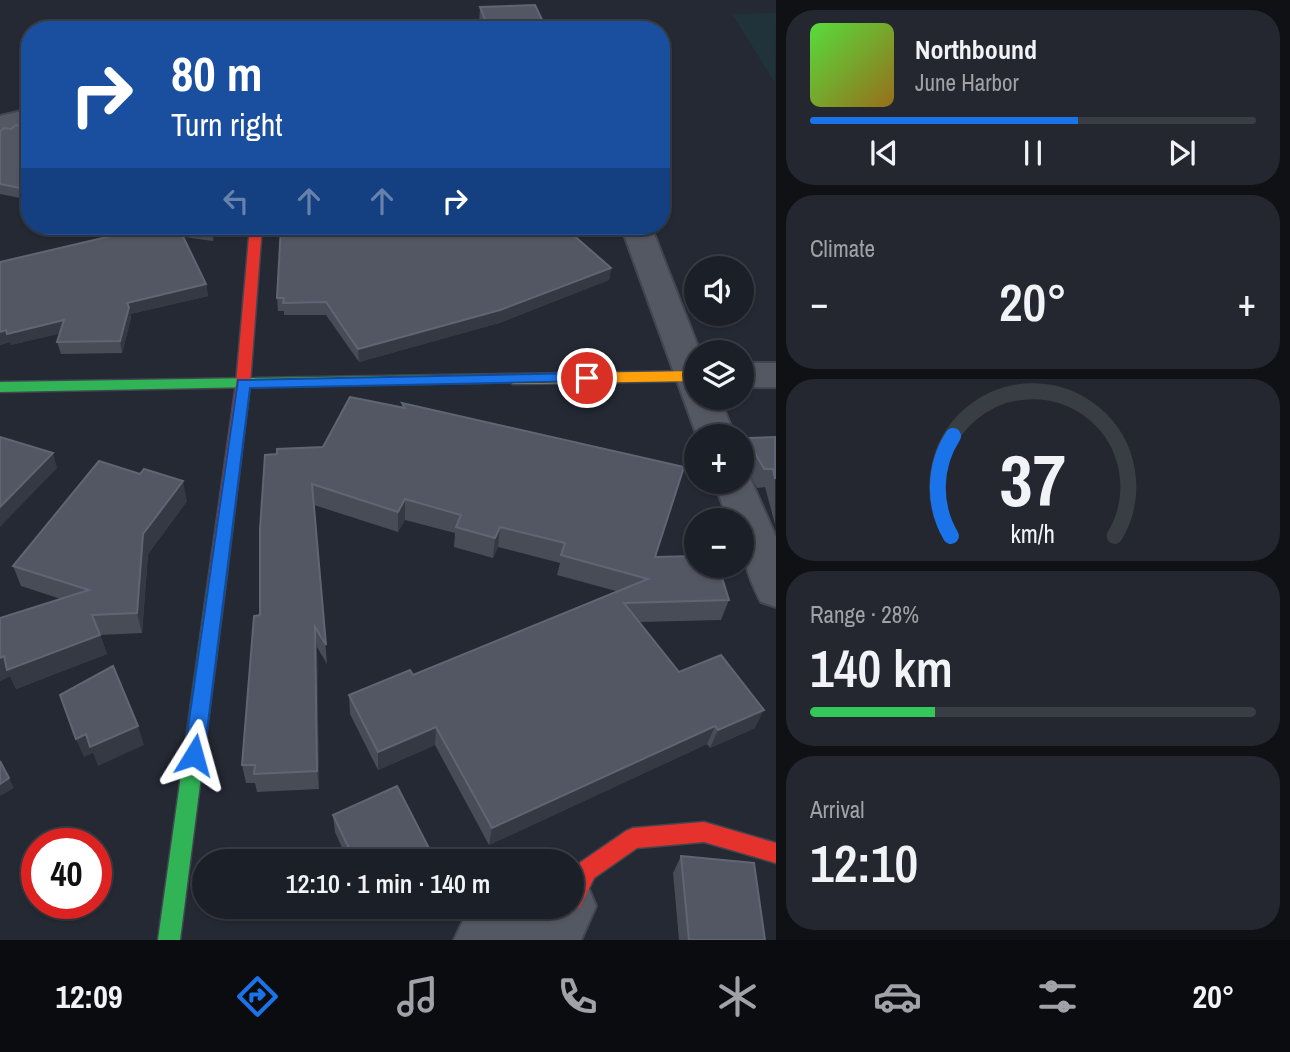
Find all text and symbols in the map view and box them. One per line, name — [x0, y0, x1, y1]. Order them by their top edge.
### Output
text: Northbound — [915, 32, 1037, 67]
text: 80 m — [171, 40, 263, 106]
icon: right — [56, 49, 147, 140]
text: June Harbor — [915, 67, 1019, 98]
text: Turn right — [171, 103, 283, 146]
icon: previous — [865, 134, 903, 172]
icon: pause — [1014, 134, 1052, 172]
icon: next — [1163, 134, 1201, 172]
icon: left — [217, 182, 255, 220]
icon: ahead — [290, 182, 328, 220]
icon: ahead — [363, 182, 401, 220]
icon: right — [436, 182, 474, 220]
text: Climate — [810, 233, 875, 264]
map controls — [684, 256, 754, 578]
button: sound — [684, 256, 754, 326]
text: 20° — [999, 267, 1067, 337]
text: − — [810, 277, 828, 328]
text: + — [1238, 277, 1256, 328]
button: layers — [684, 340, 754, 410]
pin — [557, 348, 617, 408]
icon: arrive — [568, 359, 606, 397]
button: + — [684, 424, 754, 494]
text: 37 — [1000, 431, 1066, 529]
button: − — [684, 508, 754, 578]
text: km/h — [1011, 517, 1055, 551]
text: Range · 28% — [810, 599, 919, 630]
text: 140 km — [810, 633, 953, 703]
position arrow — [157, 718, 231, 792]
text: Arrival — [810, 794, 865, 825]
speed limit sign: 40 — [21, 828, 112, 919]
text: 12:10 — [810, 828, 918, 898]
text: 12:10 · 1 min · 140 m — [286, 866, 490, 901]
icon: directions — [233, 972, 282, 1021]
icon: music — [393, 972, 442, 1021]
icon: phone — [553, 972, 602, 1021]
icon: climate — [713, 972, 762, 1021]
icon: car — [873, 972, 922, 1021]
icon: filters — [1033, 972, 1082, 1021]
text: 12:09 — [55, 975, 123, 1018]
text: 20° — [1193, 975, 1235, 1018]

